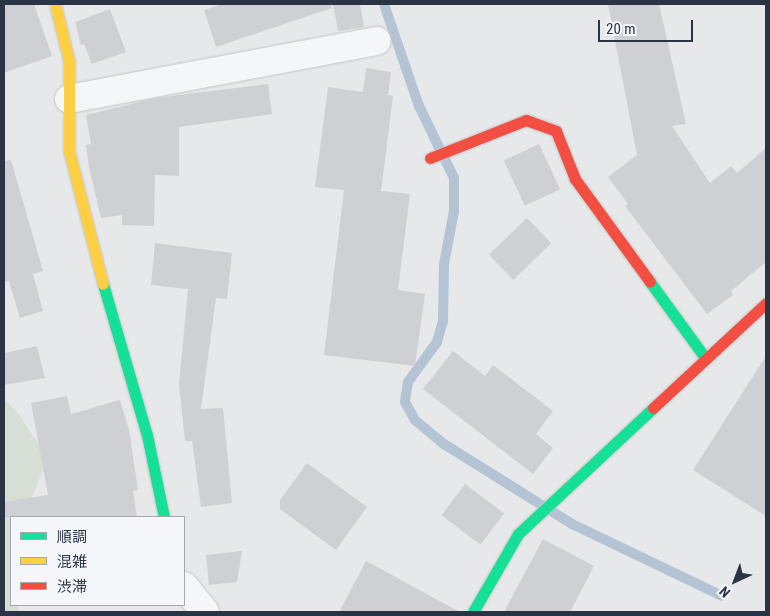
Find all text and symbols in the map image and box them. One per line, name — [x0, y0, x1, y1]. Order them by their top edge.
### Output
scale bar — [600, 10, 695, 42]
text: 20 m — [606, 20, 636, 38]
legend — [10, 516, 185, 606]
text: 順調 — [57, 528, 87, 546]
text: 混雑 — [57, 553, 87, 571]
north arrow — [710, 556, 760, 606]
text: 渋滞 — [57, 578, 87, 596]
text: N — [716, 583, 733, 601]

